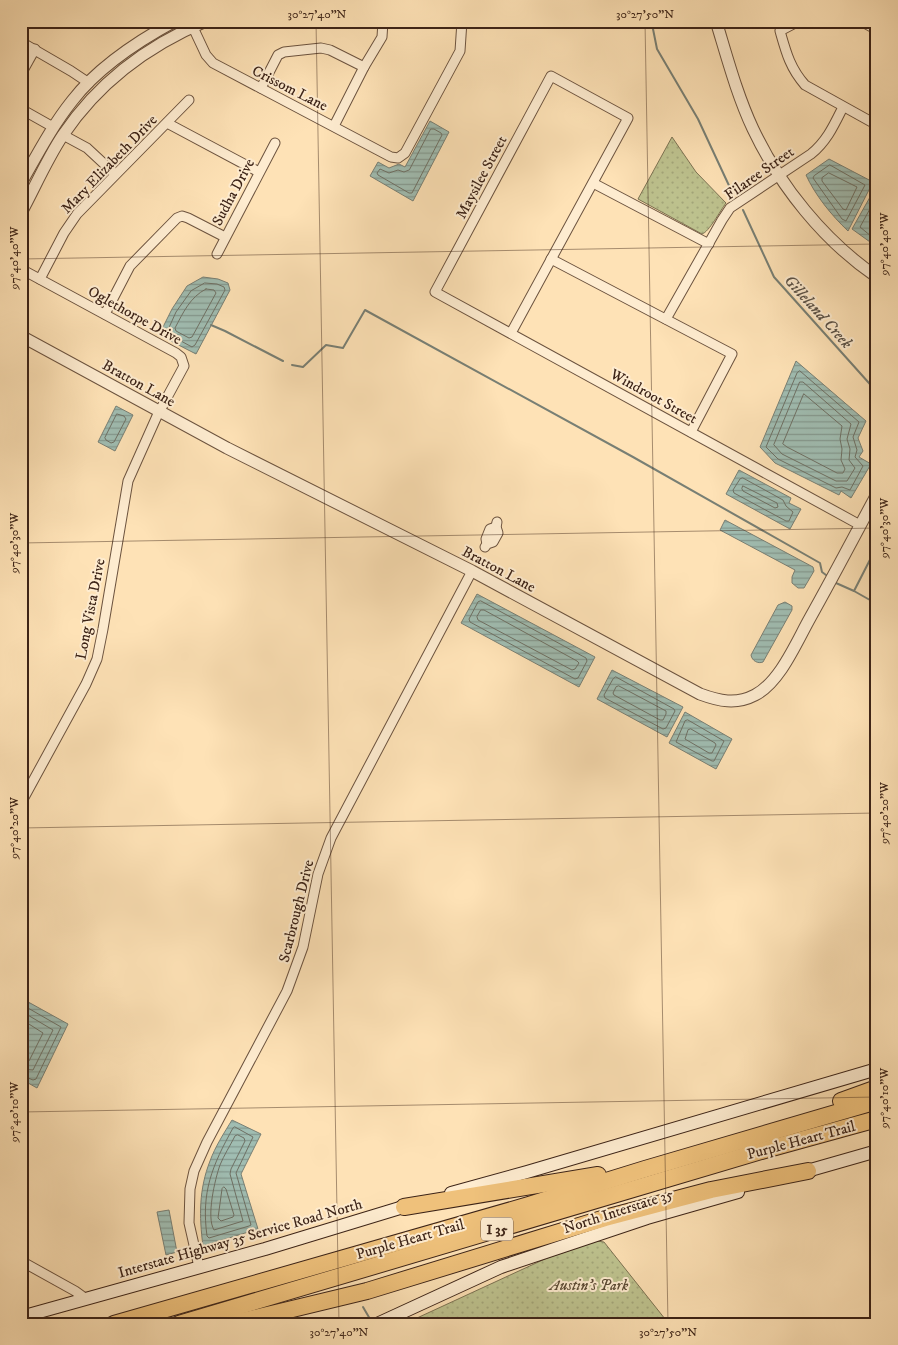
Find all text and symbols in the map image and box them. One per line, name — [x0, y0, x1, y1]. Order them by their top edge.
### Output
text: 30°27'40"N — [288, 7, 347, 22]
text: 30°27'50"N — [616, 7, 674, 22]
street label: Crissom Lane — [249, 61, 331, 116]
street label: Mary Elizabeth Drive — [57, 111, 161, 218]
street label: Maysilee Street — [452, 132, 511, 222]
street label: Filaree Street — [721, 142, 798, 204]
street label: Sudha Drive — [208, 155, 259, 229]
text: 97°40'40"W — [877, 212, 892, 276]
text: 97°40'40"W — [7, 226, 22, 290]
water label: Gilleland Creek — [780, 271, 857, 353]
street label: Oglethorpe Drive — [84, 282, 185, 349]
street label: Bratton Lane — [99, 356, 179, 411]
street label: Windroot Street — [606, 364, 701, 428]
text: 97°40'30"W — [877, 497, 892, 559]
text: 97°40'30"W — [7, 512, 22, 574]
street label: Bratton Lane — [459, 542, 539, 597]
street label: Long Vista Drive — [71, 557, 110, 661]
text: 97°40'20"W — [877, 781, 892, 845]
text: 97°40'20"W — [7, 796, 22, 860]
street label: Scarbrough Drive — [275, 858, 318, 964]
text: 97°40'10"W — [877, 1067, 892, 1129]
text: 97°40'10"W — [7, 1081, 22, 1143]
street label: Purple Heart Trail — [745, 1117, 858, 1164]
street label: North Interstate 35 — [561, 1185, 676, 1238]
street label: Interstate Highway 35 Service Road North — [116, 1194, 364, 1282]
street label: Purple Heart Trail — [354, 1215, 467, 1264]
road number: I 35 — [481, 1218, 513, 1240]
park label: Austin’s Park — [548, 1276, 629, 1295]
text: 30°27'40"N — [310, 1325, 369, 1340]
text: 30°27'50"N — [639, 1325, 697, 1340]

